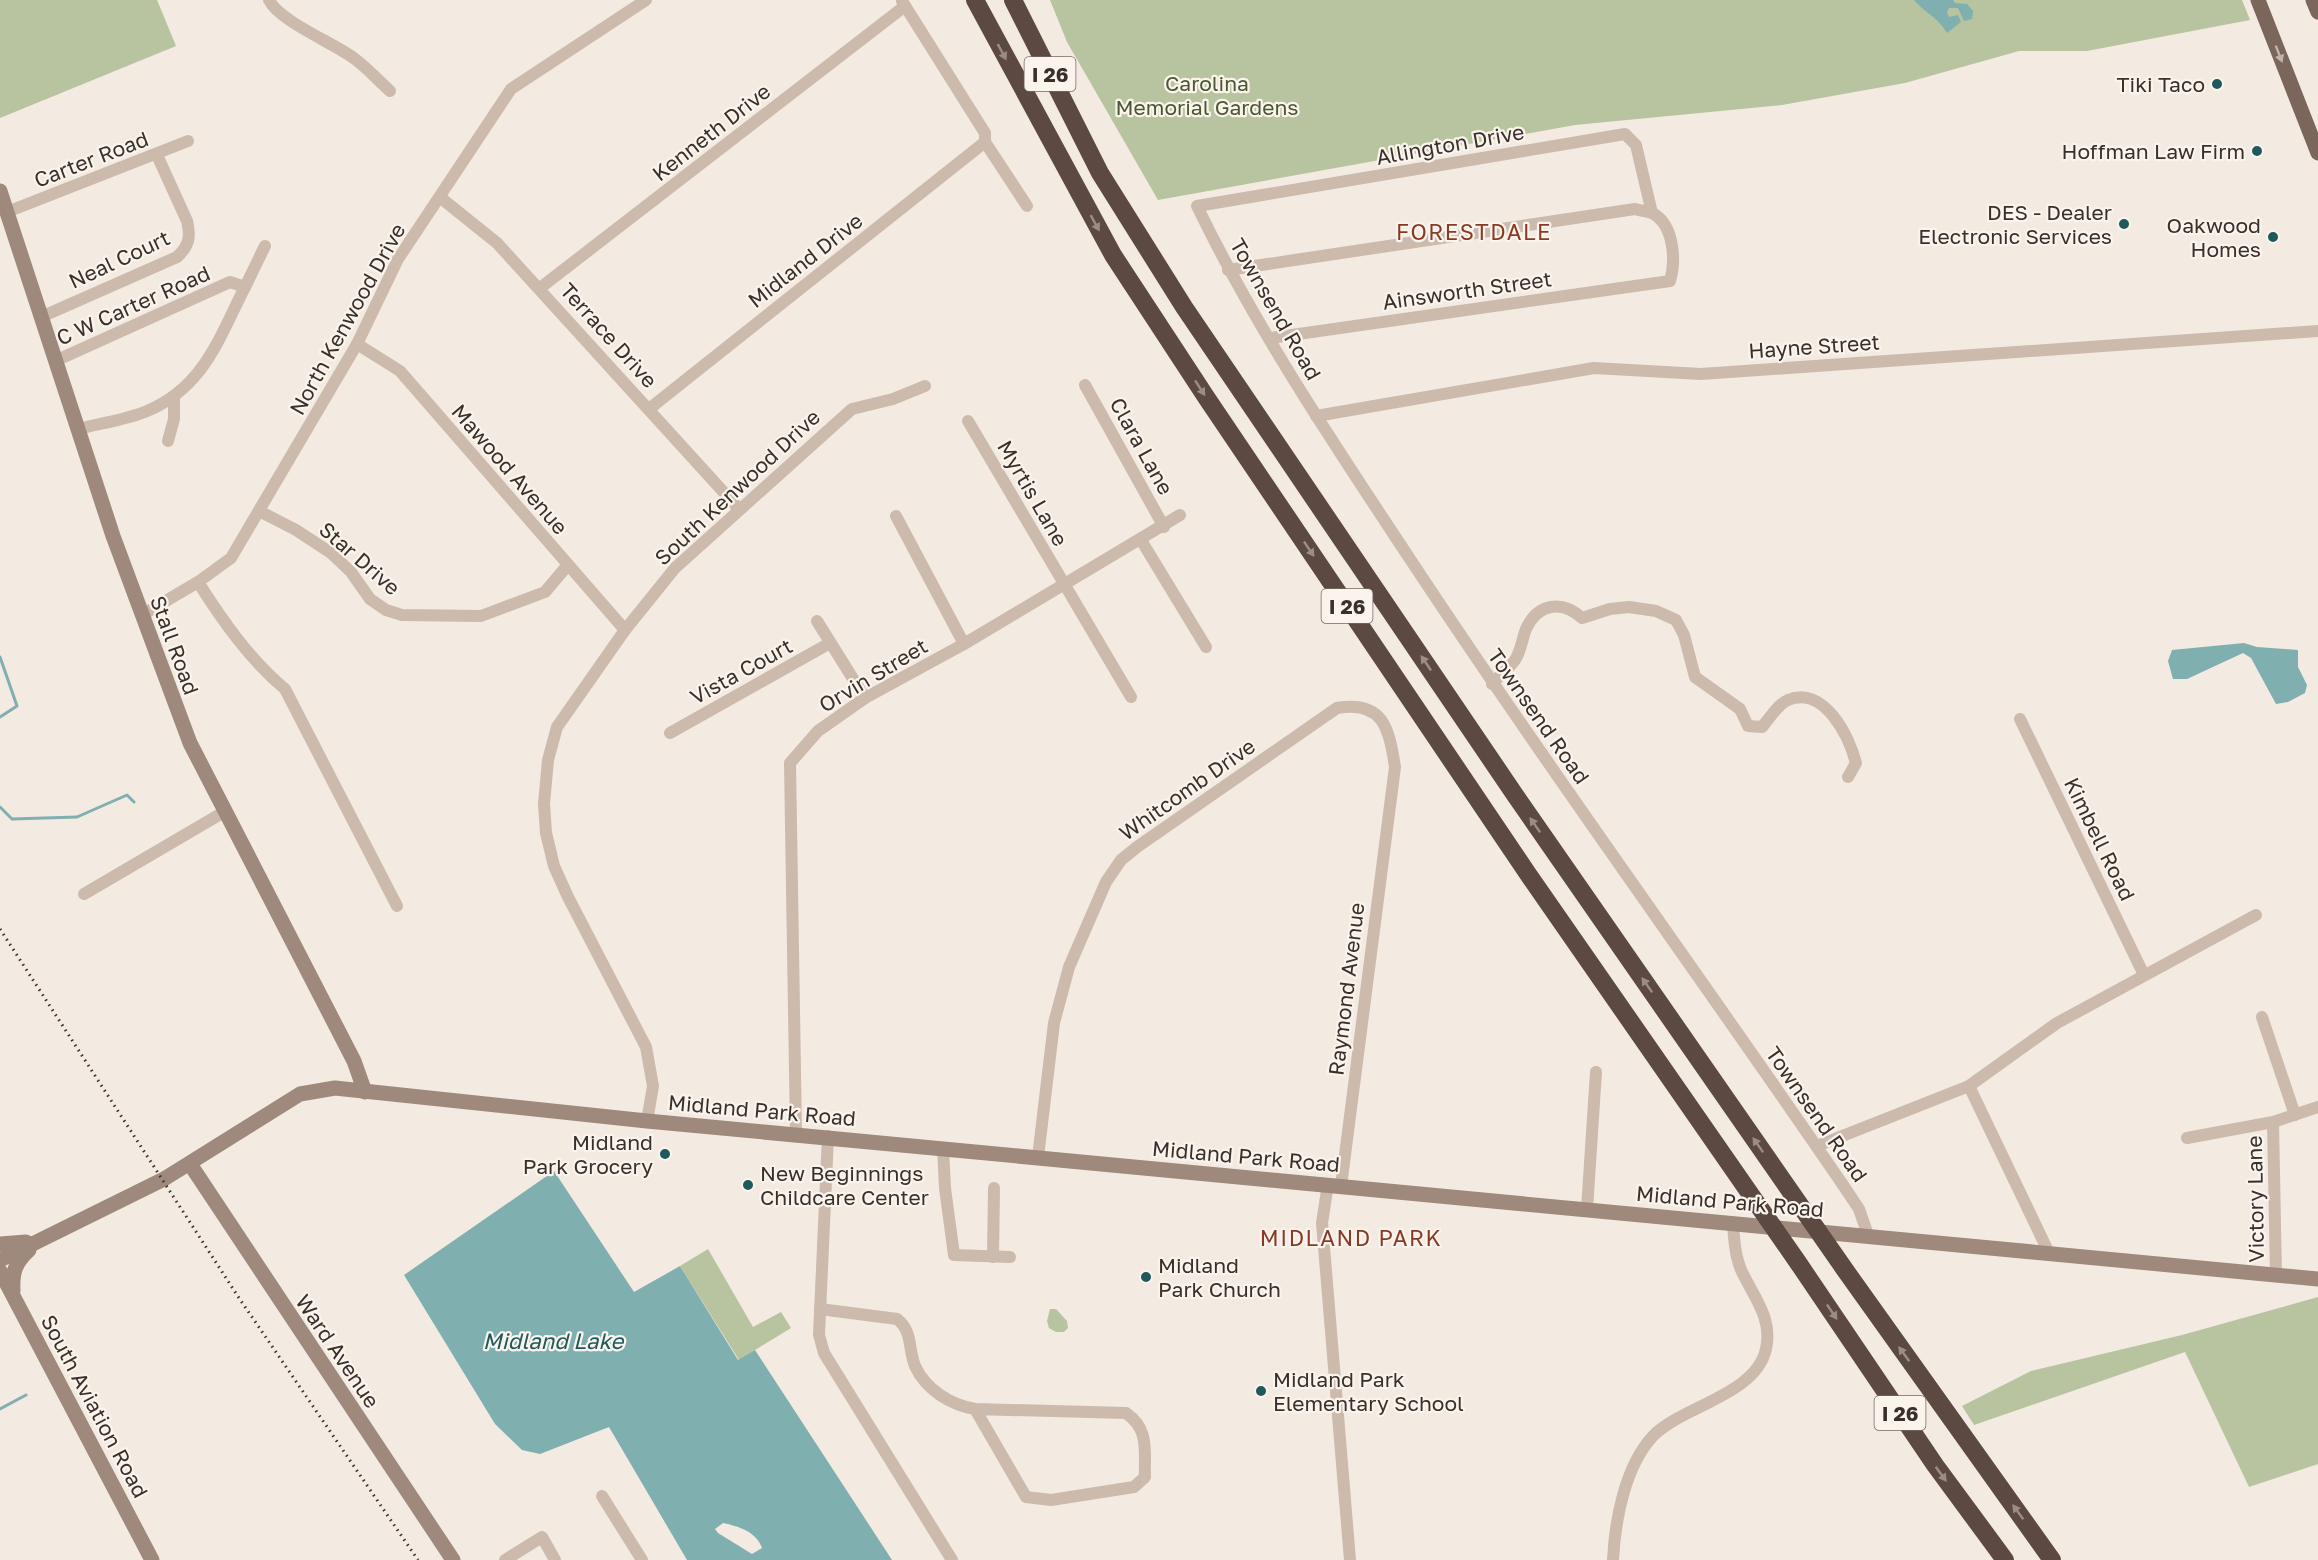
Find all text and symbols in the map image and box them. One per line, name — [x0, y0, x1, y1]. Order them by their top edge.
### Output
one-way arrow — [997, 43, 1007, 60]
one-way arrow — [2274, 46, 2284, 64]
road number: I 26 — [1024, 57, 1076, 91]
park label: Carolina Memorial Gardens — [1116, 70, 1298, 120]
place label: Tiki Taco — [2117, 71, 2205, 97]
marker: Tiki Taco — [2210, 77, 2224, 91]
street label: Kenneth Drive — [647, 78, 775, 186]
street label: Allington Drive — [1374, 118, 1526, 170]
street label: Carter Road — [30, 125, 152, 193]
place label: Hoffman Law Firm — [2062, 138, 2245, 164]
marker: Hoffman Law Firm — [2250, 144, 2264, 158]
place label: DES - Dealer Electronic Services — [1918, 199, 2112, 249]
street label: Midland Drive — [743, 207, 867, 313]
place label: Oakwood Homes — [2167, 212, 2261, 262]
one-way arrow — [1090, 215, 1100, 232]
marker: DES - Dealer Electronic Services — [2117, 217, 2131, 231]
district label: FORESTDALE — [1396, 218, 1552, 245]
street label: North Kenwood Drive — [284, 219, 410, 419]
street label: Neal Court — [64, 224, 174, 294]
marker: Oakwood Homes — [2266, 230, 2280, 244]
street label: Townsend Road — [1225, 234, 1327, 384]
street label: C W Carter Road — [52, 260, 214, 350]
street label: Ainsworth Street — [1381, 265, 1553, 315]
street label: Terrace Drive — [555, 277, 663, 393]
street label: Hayne Street — [1747, 328, 1881, 364]
one-way arrow — [1194, 379, 1205, 396]
street label: Clara Lane — [1105, 393, 1179, 499]
street label: Mawood Avenue — [446, 399, 574, 539]
street label: South Kenwood Drive — [649, 404, 825, 570]
street label: Myrtis Lane — [992, 435, 1074, 551]
street label: Star Drive — [314, 516, 406, 600]
one-way arrow — [1303, 541, 1314, 557]
road number: I 26 — [1322, 589, 1372, 623]
street label: Stall Road — [145, 592, 205, 698]
street label: Vista Court — [685, 632, 797, 710]
street label: Orvin Street — [814, 632, 932, 718]
street label: Townsend Road — [1483, 643, 1595, 789]
one-way arrow — [1420, 655, 1431, 672]
street label: Whitcomb Drive — [1114, 732, 1260, 846]
street label: Kimbell Road — [2059, 773, 2141, 905]
one-way arrow — [1529, 817, 1541, 833]
street label: Raymond Avenue — [1323, 901, 1369, 1077]
one-way arrow — [1641, 977, 1653, 993]
street label: Townsend Road — [1761, 1041, 1873, 1187]
street label: Midland Park Road — [667, 1089, 857, 1131]
place label: Midland Park Grocery — [523, 1129, 653, 1179]
street label: Midland Park Road — [1151, 1135, 1341, 1177]
street label: Victory Lane — [2241, 1135, 2269, 1263]
one-way arrow — [1752, 1137, 1764, 1153]
marker: Midland Park Grocery — [658, 1147, 672, 1161]
place label: New Beginnings Childcare Center — [760, 1160, 929, 1210]
marker: New Beginnings Childcare Center — [741, 1178, 755, 1192]
street label: Midland Park Road — [1635, 1180, 1825, 1222]
district label: MIDLAND PARK — [1260, 1224, 1442, 1251]
place label: Midland Park Church — [1158, 1252, 1281, 1302]
marker: Midland Park Church — [1139, 1270, 1153, 1284]
street label: Ward Avenue — [290, 1289, 386, 1413]
one-way arrow — [1826, 1304, 1837, 1320]
street label: South Aviation Road — [36, 1310, 154, 1502]
water label: Midland Lake — [483, 1327, 625, 1354]
one-way arrow — [1899, 1346, 1911, 1361]
place label: Midland Park Elementary School — [1273, 1366, 1464, 1416]
marker: Midland Park Elementary School — [1254, 1384, 1268, 1398]
road number: I 26 — [1874, 1396, 1926, 1430]
one-way arrow — [1935, 1466, 1947, 1481]
one-way arrow — [2012, 1505, 2024, 1521]

